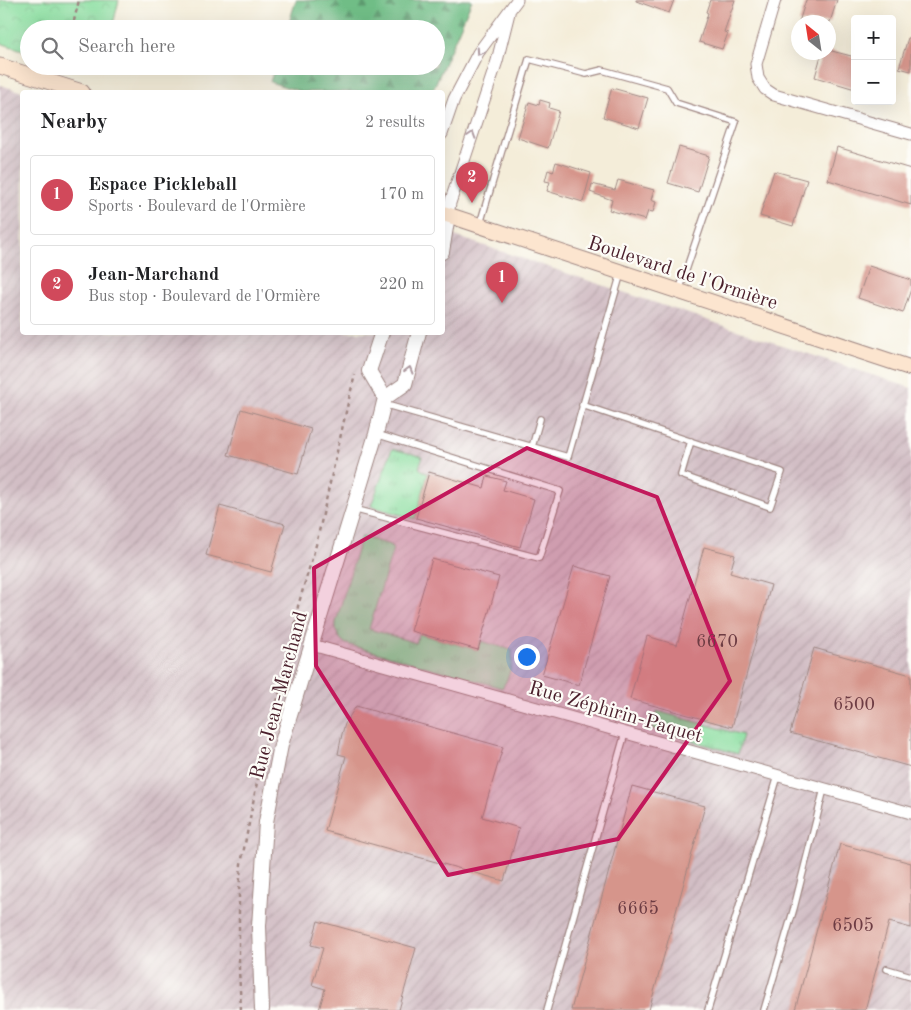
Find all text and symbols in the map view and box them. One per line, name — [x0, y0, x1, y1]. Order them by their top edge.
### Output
north arrow — [791, 15, 836, 60]
map controls — [851, 15, 896, 105]
button: + — [851, 15, 896, 60]
search box — [20, 20, 445, 75]
icon: search — [38, 34, 66, 62]
text: Search here — [78, 38, 175, 57]
one-way arrow — [477, 46, 486, 56]
button: − — [851, 60, 896, 105]
text: Nearby — [40, 112, 108, 133]
text: 2 results — [365, 115, 425, 131]
one-way arrow — [467, 131, 477, 140]
pin: 2 — [456, 162, 488, 203]
text: Espace Pickleball — [88, 176, 237, 195]
text: 1 — [52, 187, 62, 203]
text: 170 m — [379, 187, 424, 203]
text: Sports · Boulevard de l'Ormière — [88, 199, 306, 215]
street label: Boulevard de l'Ormière — [585, 234, 780, 314]
pin: 1 — [486, 262, 518, 303]
text: Jean-Marchand — [88, 266, 219, 285]
text: 2 — [52, 277, 62, 293]
text: 220 m — [379, 277, 424, 293]
text: Bus stop · Boulevard de l'Ormière — [88, 289, 320, 305]
one-way arrow — [403, 366, 413, 375]
street label: Rue Jean-Marchand — [248, 609, 312, 782]
house number: 6670 — [696, 633, 738, 651]
your location — [514, 644, 540, 670]
street label: Rue Zéphirin-Paquet — [526, 679, 705, 747]
house number: 6500 — [833, 696, 875, 714]
house number: 6665 — [617, 900, 659, 918]
house number: 6505 — [832, 917, 874, 935]

